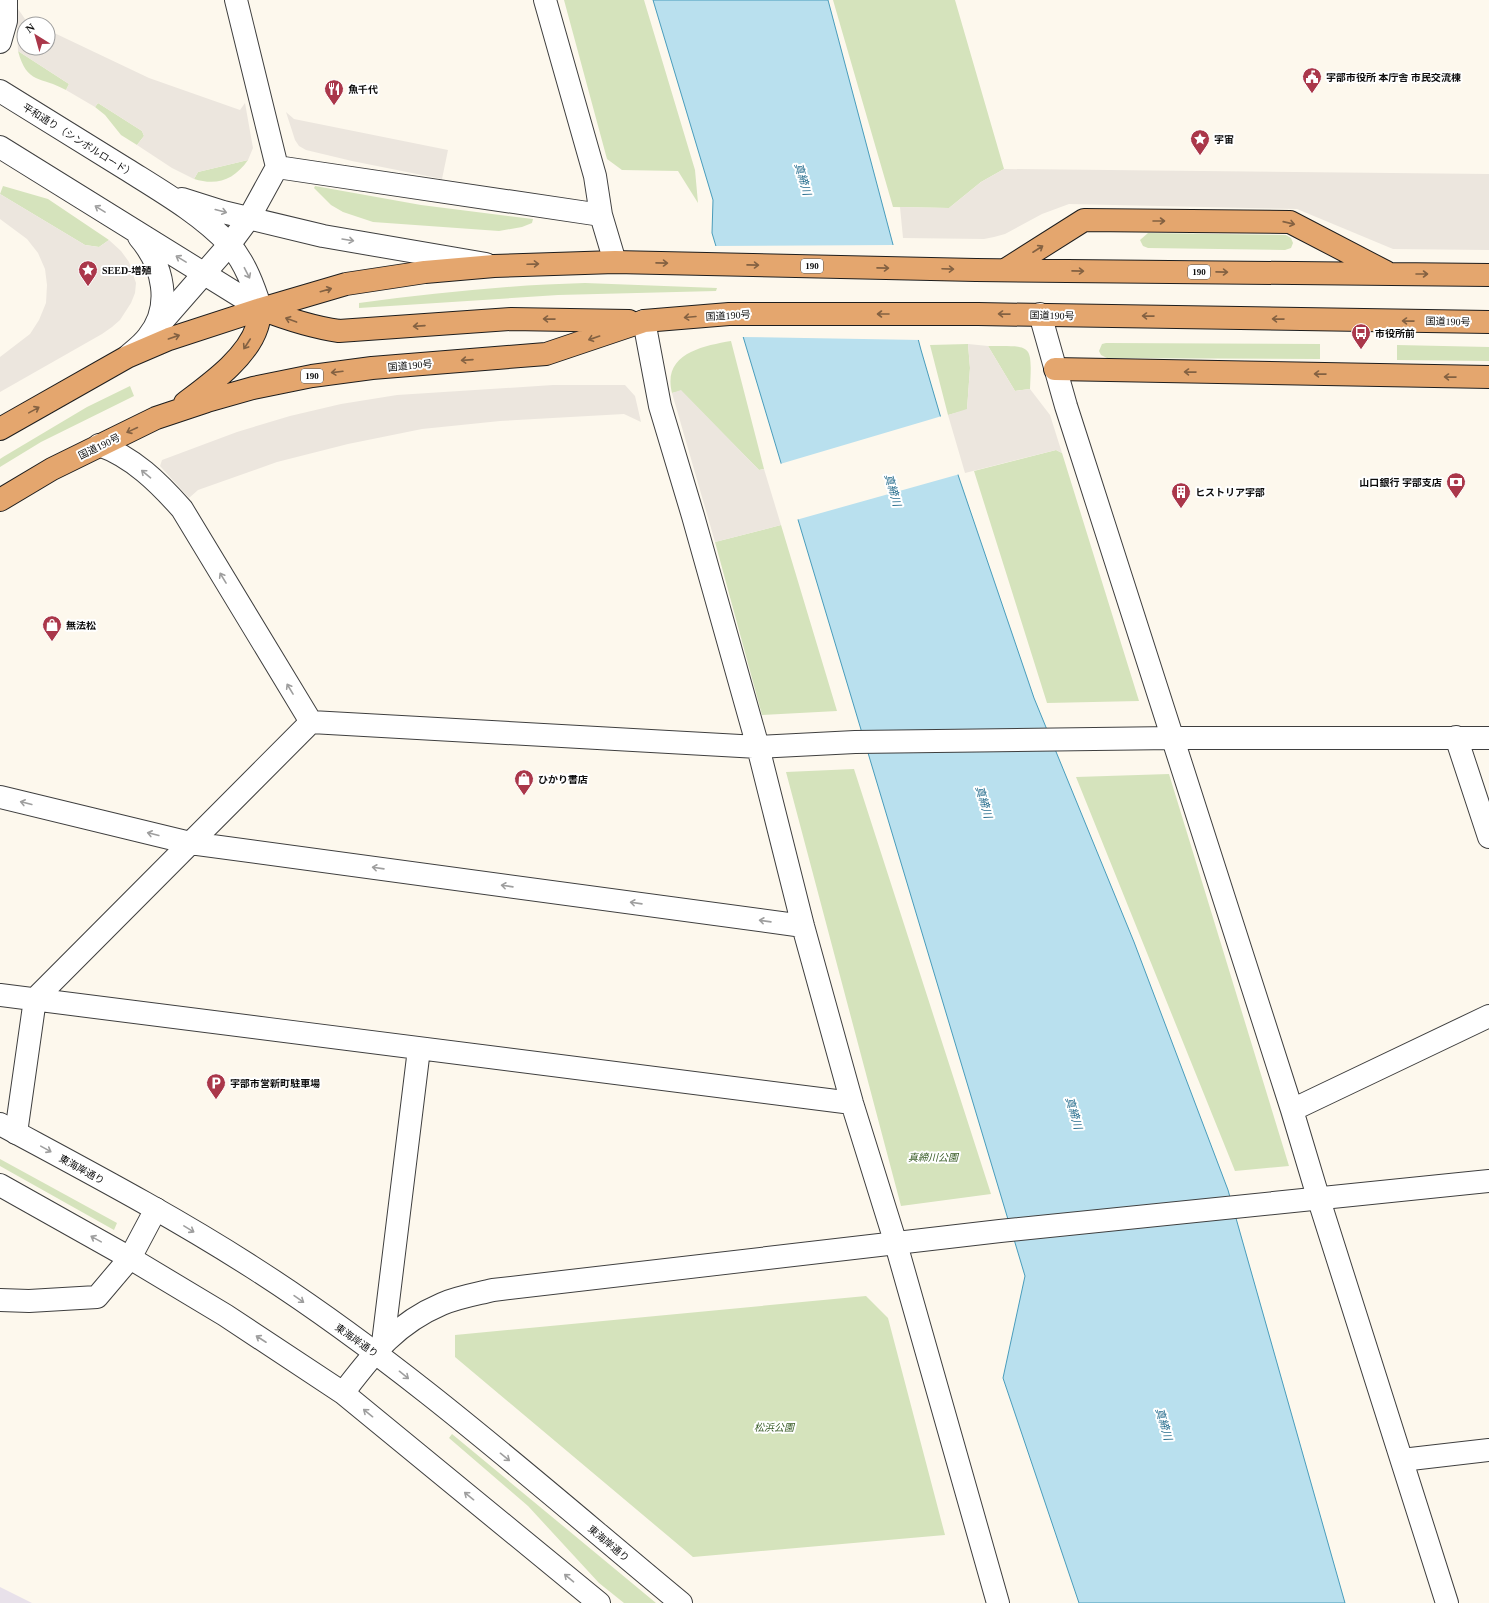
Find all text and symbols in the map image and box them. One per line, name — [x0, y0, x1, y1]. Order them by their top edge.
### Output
north arrow — [16, 16, 56, 56]
text: N — [23, 21, 37, 35]
public building icon: 宇部市役所 本庁舎 市民交流棟 — [1301, 66, 1323, 94]
place label: 宇部市役所 本庁舎 市民交流棟 — [1326, 72, 1461, 83]
restaurant icon: 魚千代 — [323, 78, 345, 106]
place label: 魚千代 — [348, 84, 378, 95]
street label: 平和通り（シンボルロード） — [21, 101, 137, 180]
place icon: 宇宙 — [1189, 128, 1211, 156]
place label: 宇宙 — [1214, 134, 1234, 145]
water label: 真締川 — [793, 161, 814, 197]
one-way arrow — [94, 205, 106, 213]
one-way arrow — [215, 208, 228, 216]
one-way arrow — [1152, 217, 1165, 225]
one-way arrow — [1282, 220, 1295, 228]
one-way arrow — [341, 236, 354, 244]
one-way arrow — [1032, 245, 1044, 253]
one-way arrow — [175, 254, 187, 262]
place icon: SEED-増殖 — [77, 259, 99, 287]
one-way arrow — [655, 259, 668, 267]
road number: 190 — [801, 259, 823, 273]
one-way arrow — [526, 261, 539, 268]
one-way arrow — [746, 261, 759, 269]
one-way arrow — [876, 264, 889, 271]
place label: SEED-増殖 — [102, 265, 151, 276]
road number: 190 — [1188, 265, 1210, 279]
one-way arrow — [243, 266, 251, 278]
one-way arrow — [941, 266, 954, 273]
one-way arrow — [1071, 267, 1084, 275]
one-way arrow — [1215, 268, 1228, 276]
one-way arrow — [1415, 270, 1428, 278]
one-way arrow — [319, 286, 332, 293]
street label: 国道190号 — [705, 309, 751, 322]
one-way arrow — [877, 310, 890, 318]
one-way arrow — [998, 310, 1011, 318]
street label: 国道190号 — [1029, 310, 1075, 321]
one-way arrow — [1142, 312, 1155, 320]
one-way arrow — [684, 314, 697, 321]
one-way arrow — [285, 315, 297, 323]
one-way arrow — [1272, 315, 1285, 322]
one-way arrow — [543, 316, 556, 323]
street label: 国道190号 — [1425, 316, 1471, 327]
one-way arrow — [1402, 317, 1415, 325]
one-way arrow — [413, 322, 426, 329]
bus stop icon: 市役所前 — [1350, 322, 1372, 350]
place label: 市役所前 — [1375, 328, 1415, 339]
one-way arrow — [167, 333, 180, 340]
one-way arrow — [587, 335, 600, 342]
one-way arrow — [243, 339, 251, 350]
one-way arrow — [461, 356, 474, 364]
street label: 国道190号 — [387, 358, 433, 373]
one-way arrow — [1184, 368, 1197, 376]
road number: 190 — [301, 369, 323, 383]
one-way arrow — [331, 369, 344, 376]
one-way arrow — [1314, 370, 1327, 378]
one-way arrow — [1444, 373, 1457, 380]
one-way arrow — [28, 405, 40, 413]
one-way arrow — [126, 427, 138, 434]
street label: 国道190号 — [77, 432, 122, 461]
one-way arrow — [141, 470, 152, 479]
bank icon: 山口銀行 宇部支店 — [1445, 471, 1467, 499]
water label: 真締川 — [883, 472, 904, 508]
place label: 山口銀行 宇部支店 — [1360, 477, 1442, 488]
building icon: ヒストリア宇部 — [1170, 481, 1192, 509]
place label: ヒストリア宇部 — [1195, 487, 1265, 498]
one-way arrow — [219, 572, 227, 584]
shop icon: 無法松 — [41, 614, 63, 642]
place label: 無法松 — [66, 620, 96, 631]
one-way arrow — [286, 683, 294, 695]
shop icon: ひかり書店 — [513, 768, 535, 796]
place label: ひかり書店 — [538, 774, 588, 785]
water label: 真締川 — [974, 784, 995, 820]
one-way arrow — [20, 799, 33, 806]
one-way arrow — [146, 829, 159, 837]
one-way arrow — [372, 864, 385, 872]
one-way arrow — [501, 882, 514, 890]
one-way arrow — [630, 899, 643, 907]
one-way arrow — [759, 917, 772, 925]
parking icon: 宇部市営新町駐車場 — [205, 1072, 227, 1100]
place label: 宇部市営新町駐車場 — [230, 1078, 320, 1089]
water label: 真締川 — [1064, 1095, 1085, 1131]
one-way arrow — [40, 1146, 52, 1154]
park label: 真締川公園 — [908, 1152, 960, 1163]
street label: 東海岸通り — [57, 1153, 106, 1186]
one-way arrow — [183, 1226, 195, 1234]
one-way arrow — [90, 1235, 102, 1243]
one-way arrow — [293, 1295, 304, 1303]
street label: 東海岸通り — [333, 1322, 380, 1359]
one-way arrow — [256, 1335, 267, 1343]
one-way arrow — [398, 1371, 409, 1380]
water label: 真締川 — [1154, 1406, 1175, 1442]
one-way arrow — [362, 1409, 373, 1418]
park label: 松浜公園 — [754, 1422, 796, 1433]
one-way arrow — [500, 1452, 510, 1461]
one-way arrow — [463, 1491, 474, 1500]
street label: 東海岸通り — [586, 1523, 631, 1564]
one-way arrow — [563, 1574, 574, 1583]

